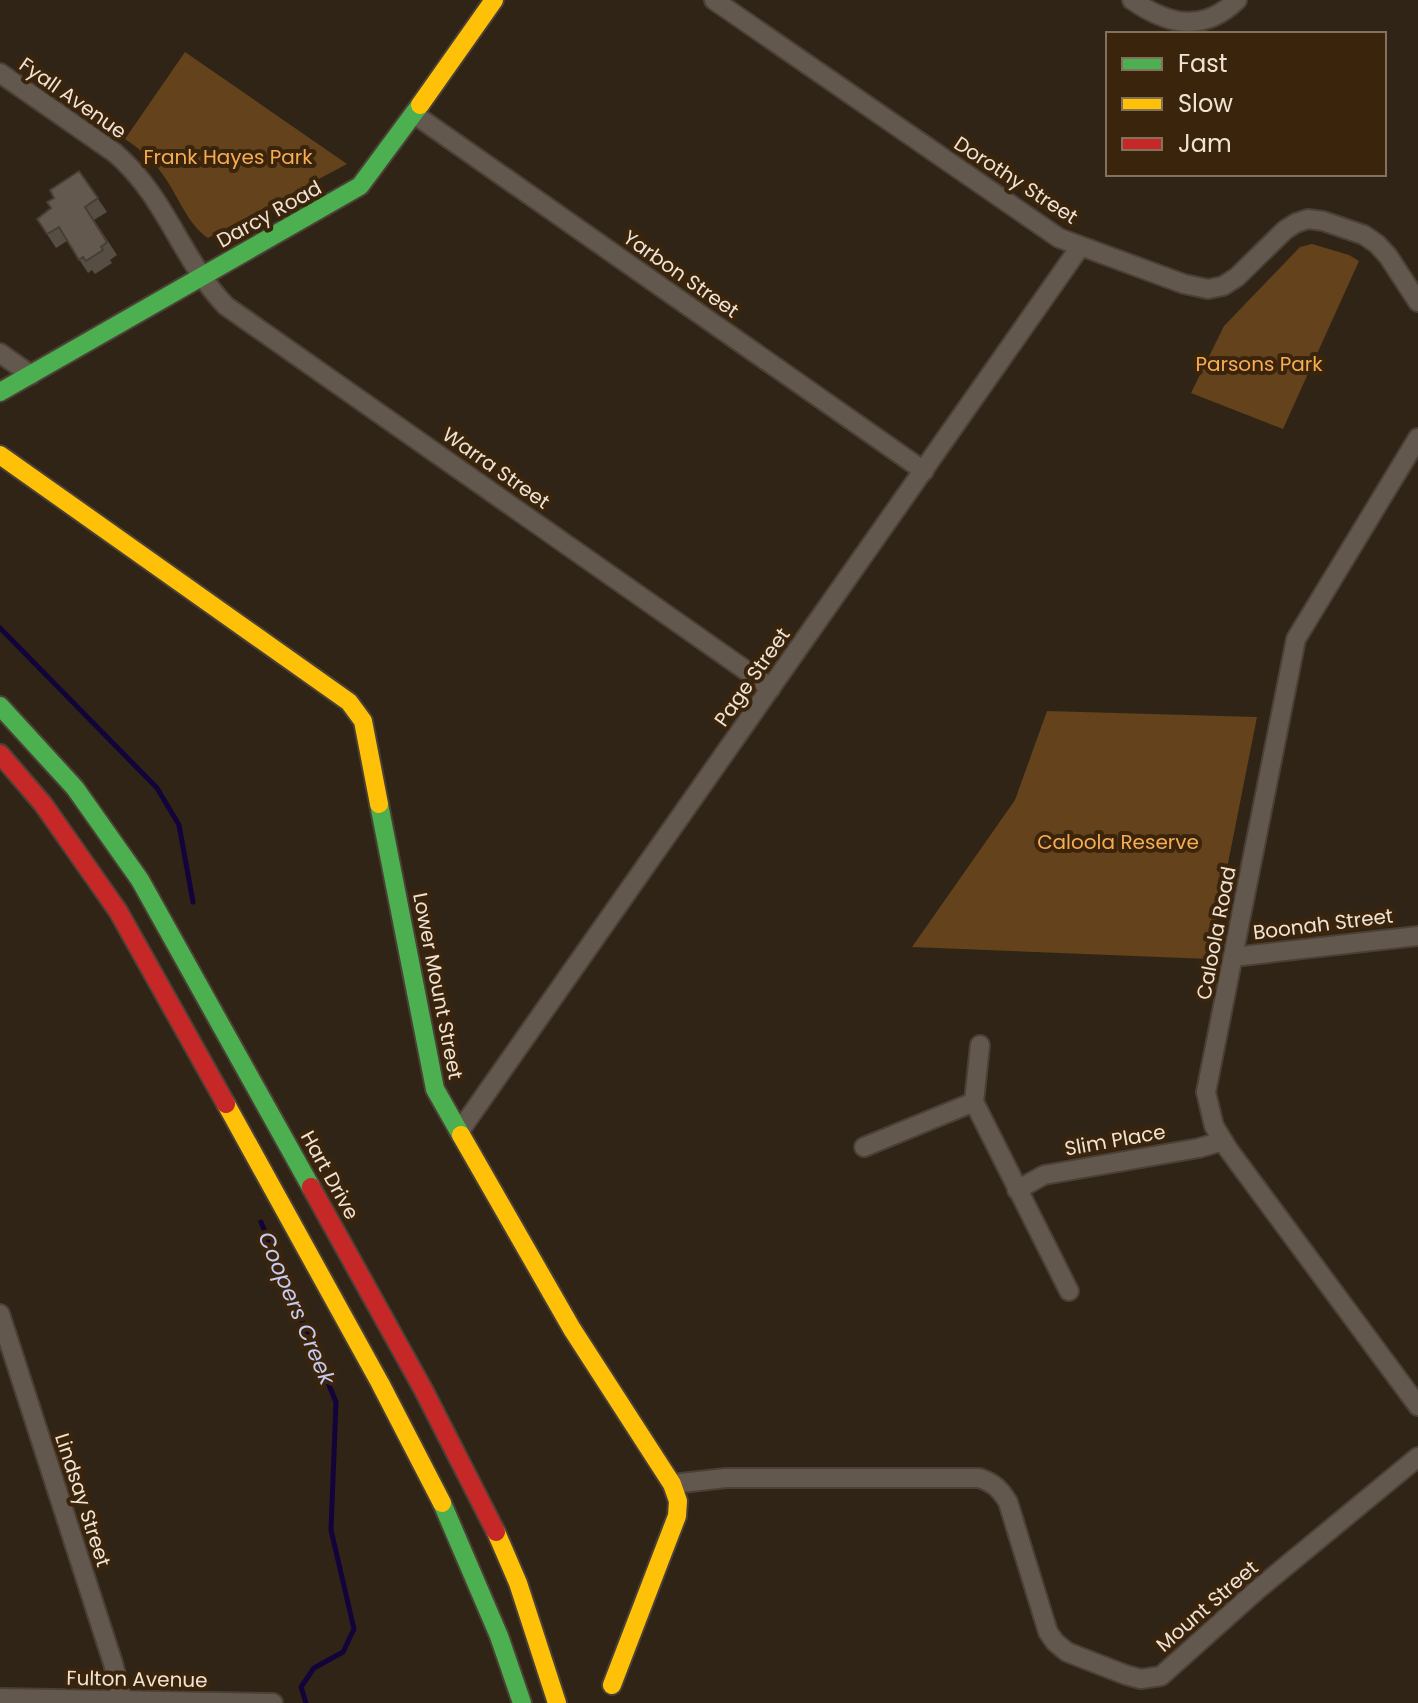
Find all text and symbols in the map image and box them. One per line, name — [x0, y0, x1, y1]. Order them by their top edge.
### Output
legend — [1106, 32, 1386, 176]
text: Fast — [1178, 47, 1228, 80]
street label: Fyall Avenue — [14, 51, 132, 145]
text: Slow — [1178, 87, 1233, 120]
text: Jam — [1178, 127, 1232, 160]
street label: Dorothy Street — [949, 129, 1083, 231]
park label: Frank Hayes Park — [143, 143, 313, 171]
street label: Darcy Road — [212, 174, 326, 254]
street label: Yarbon Street — [617, 224, 745, 324]
park label: Parsons Park — [1195, 350, 1323, 378]
street label: Warra Street — [437, 421, 555, 515]
street label: Page Street — [708, 622, 796, 732]
park label: Caloola Reserve — [1037, 828, 1199, 856]
street label: Caloola Road — [1189, 864, 1243, 1002]
street label: Lower Mount Street — [406, 890, 470, 1082]
street label: Boonah Street — [1251, 902, 1395, 946]
street label: Slim Place — [1062, 1117, 1168, 1163]
street label: Hart Drive — [294, 1126, 366, 1224]
water label: Coopers Creek — [250, 1227, 343, 1391]
street label: Lindsay Street — [48, 1430, 118, 1570]
street label: Mount Street — [1150, 1554, 1264, 1658]
street label: Fulton Avenue — [66, 1664, 208, 1694]

